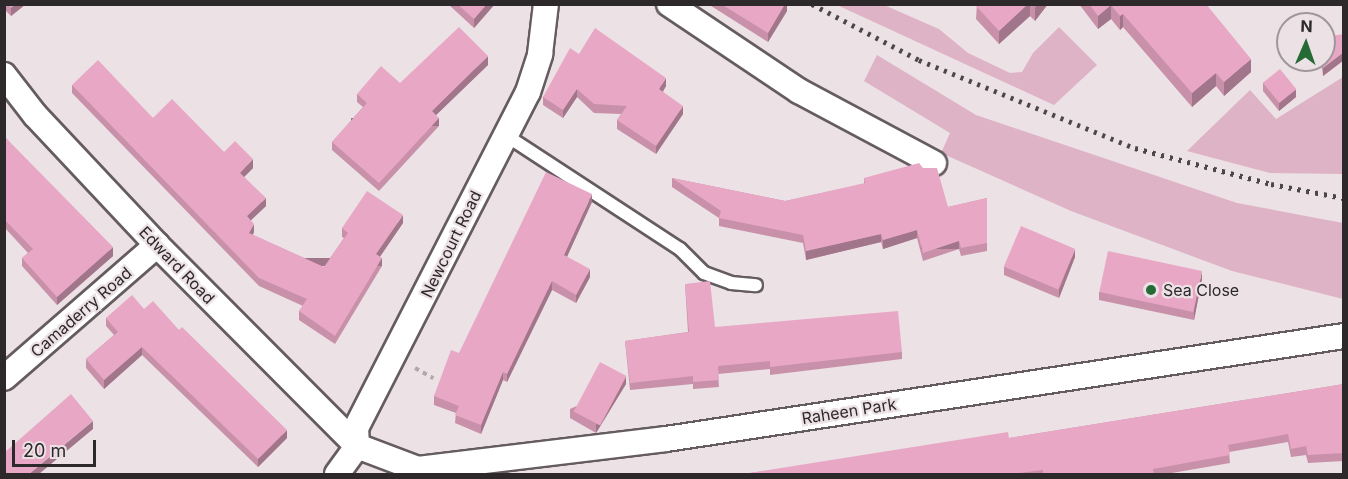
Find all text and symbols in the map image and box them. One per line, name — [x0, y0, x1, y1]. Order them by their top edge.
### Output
north arrow — [1276, 12, 1336, 72]
text: N — [1300, 16, 1313, 36]
street label: Newcourt Road — [417, 187, 485, 301]
street label: Edward Road — [135, 222, 219, 308]
street label: Camaderry Road — [27, 263, 135, 361]
place label: Sea Close — [1163, 280, 1239, 300]
marker: Sea Close — [1144, 283, 1158, 297]
street label: Raheen Park — [800, 394, 898, 428]
scale bar — [15, 428, 99, 466]
text: 20 m — [23, 440, 66, 461]

